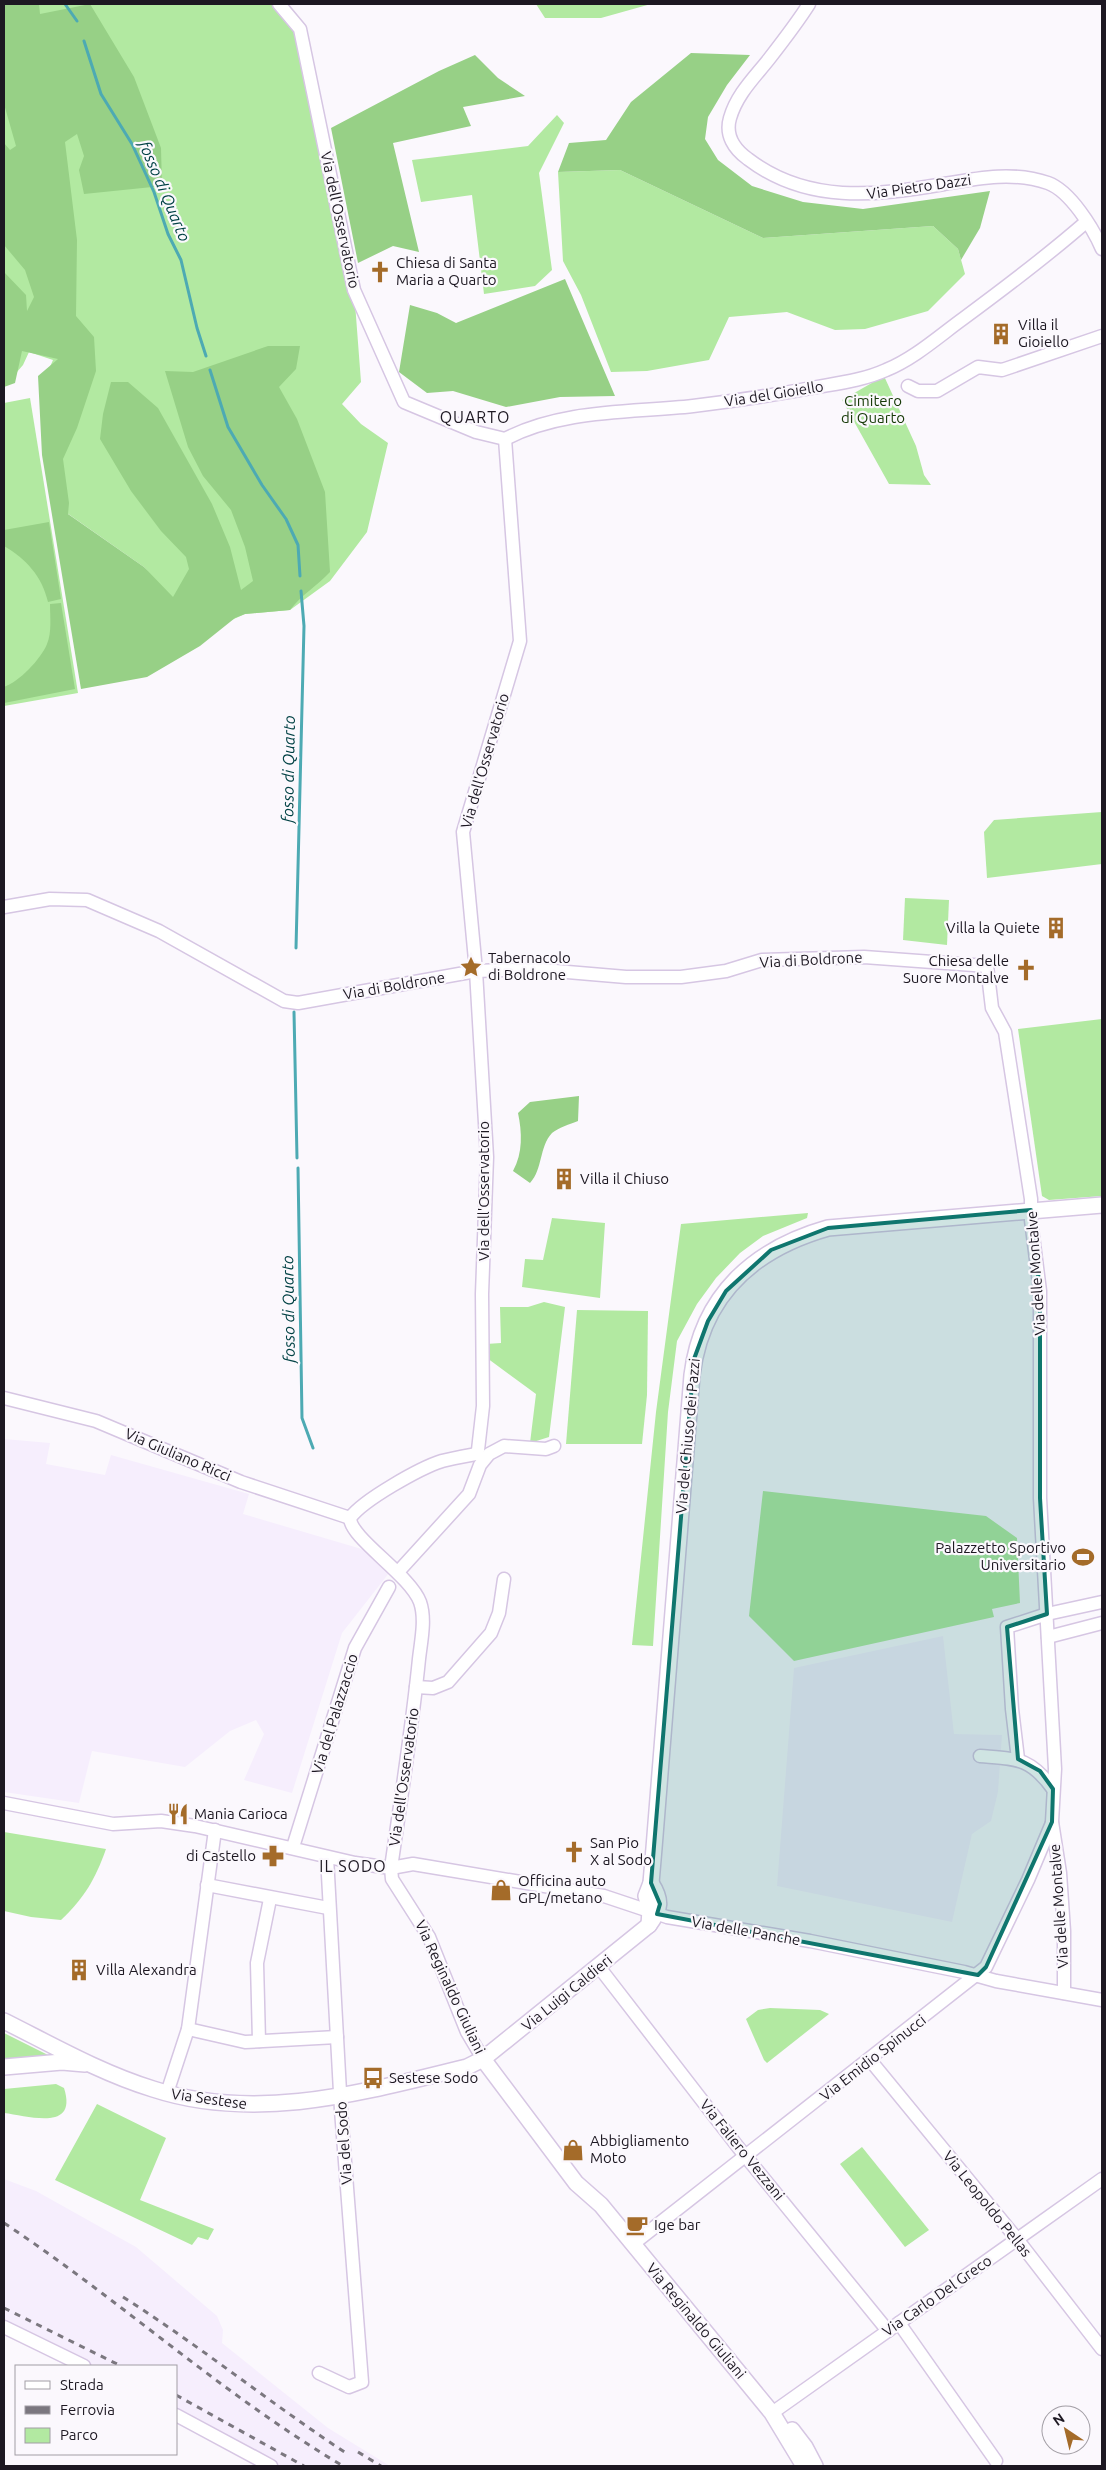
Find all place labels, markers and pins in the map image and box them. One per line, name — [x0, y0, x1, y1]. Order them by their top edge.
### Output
place label: Chiesa di Santa Maria a Quarto — [396, 254, 497, 288]
church icon: Chiesa di Santa Maria a Quarto — [367, 259, 393, 285]
place label: Villa il Gioiello — [1018, 316, 1069, 350]
building icon: Villa il Gioiello — [988, 321, 1014, 347]
building icon: Villa la Quiete — [1043, 915, 1069, 941]
place label: Villa la Quiete — [946, 919, 1040, 936]
place label: Tabernacolo di Boldrone — [488, 949, 571, 983]
place label: Chiesa delle Suore Montalve — [903, 952, 1009, 986]
place icon: Tabernacolo di Boldrone — [458, 954, 484, 980]
church icon: Chiesa delle Suore Montalve — [1013, 957, 1039, 983]
building icon: Villa il Chiuso — [551, 1166, 577, 1192]
place label: Villa il Chiuso — [580, 1170, 669, 1187]
place label: Palazzetto Sportivo Universitario — [935, 1539, 1066, 1573]
sports icon: Palazzetto Sportivo Universitario — [1070, 1544, 1096, 1570]
restaurant icon: Mania Carioca — [165, 1801, 191, 1827]
place label: Mania Carioca — [194, 1805, 288, 1822]
place label: San Pio X al Sodo — [590, 1834, 652, 1868]
church icon: San Pio X al Sodo — [561, 1839, 587, 1865]
pharmacy icon: di Castello — [260, 1843, 286, 1869]
place label: di Castello — [186, 1847, 256, 1864]
place label: Officina auto GPL/metano — [518, 1872, 606, 1906]
shop icon: Officina auto GPL/metano — [488, 1877, 514, 1903]
building icon: Villa Alexandra — [66, 1957, 92, 1983]
place label: Villa Alexandra — [96, 1961, 197, 1978]
bus stop icon: Sestese Sodo — [360, 2065, 386, 2091]
place label: Sestese Sodo — [389, 2069, 478, 2086]
place label: Abbigliamento Moto — [590, 2132, 689, 2166]
shop icon: Abbigliamento Moto — [560, 2137, 586, 2163]
cafe icon: Ige bar — [624, 2212, 650, 2238]
place label: Ige bar — [654, 2216, 701, 2233]

